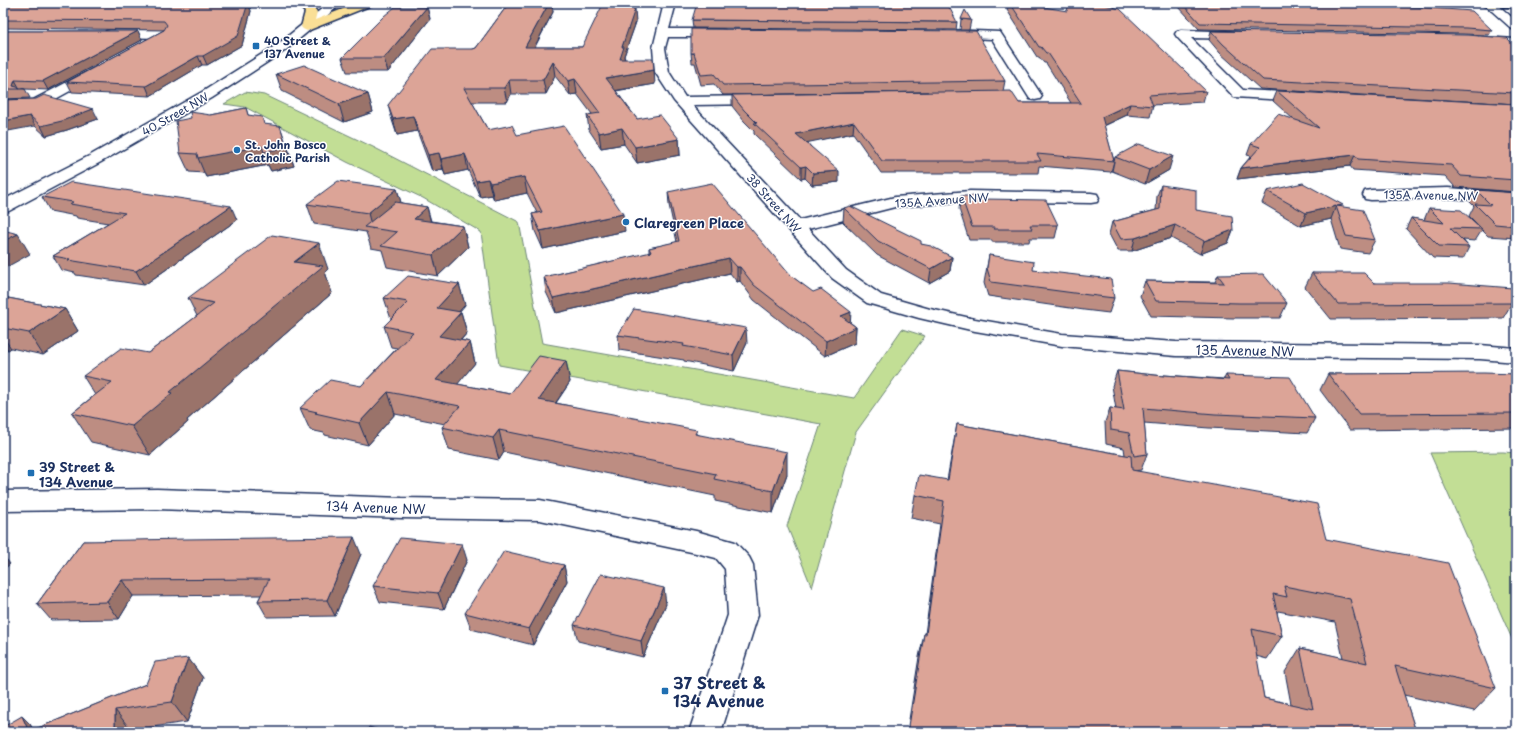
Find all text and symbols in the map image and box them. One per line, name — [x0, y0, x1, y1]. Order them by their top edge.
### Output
place label: 40 Street & 137 Avenue — [264, 32, 331, 62]
marker: 40 Street & 137 Avenue — [251, 41, 261, 51]
street label: 40 Street NW — [139, 88, 212, 140]
place label: St. John Bosco Catholic Parish — [245, 136, 330, 166]
marker: St. John Bosco Catholic Parish — [232, 145, 242, 155]
street label: 38 Street NW — [743, 170, 805, 237]
street label: 135A Avenue NW — [1384, 186, 1478, 204]
street label: 135A Avenue NW — [894, 188, 990, 212]
place label: Claregreen Place — [634, 213, 744, 232]
marker: Claregreen Place — [621, 217, 631, 227]
street label: 135 Avenue NW — [1196, 340, 1295, 360]
place label: 39 Street & 134 Avenue — [39, 457, 115, 491]
marker: 39 Street & 134 Avenue — [26, 468, 36, 478]
street label: 134 Avenue NW — [326, 496, 427, 518]
place label: 37 Street & 134 Avenue — [673, 670, 766, 712]
marker: 37 Street & 134 Avenue — [660, 686, 670, 696]

